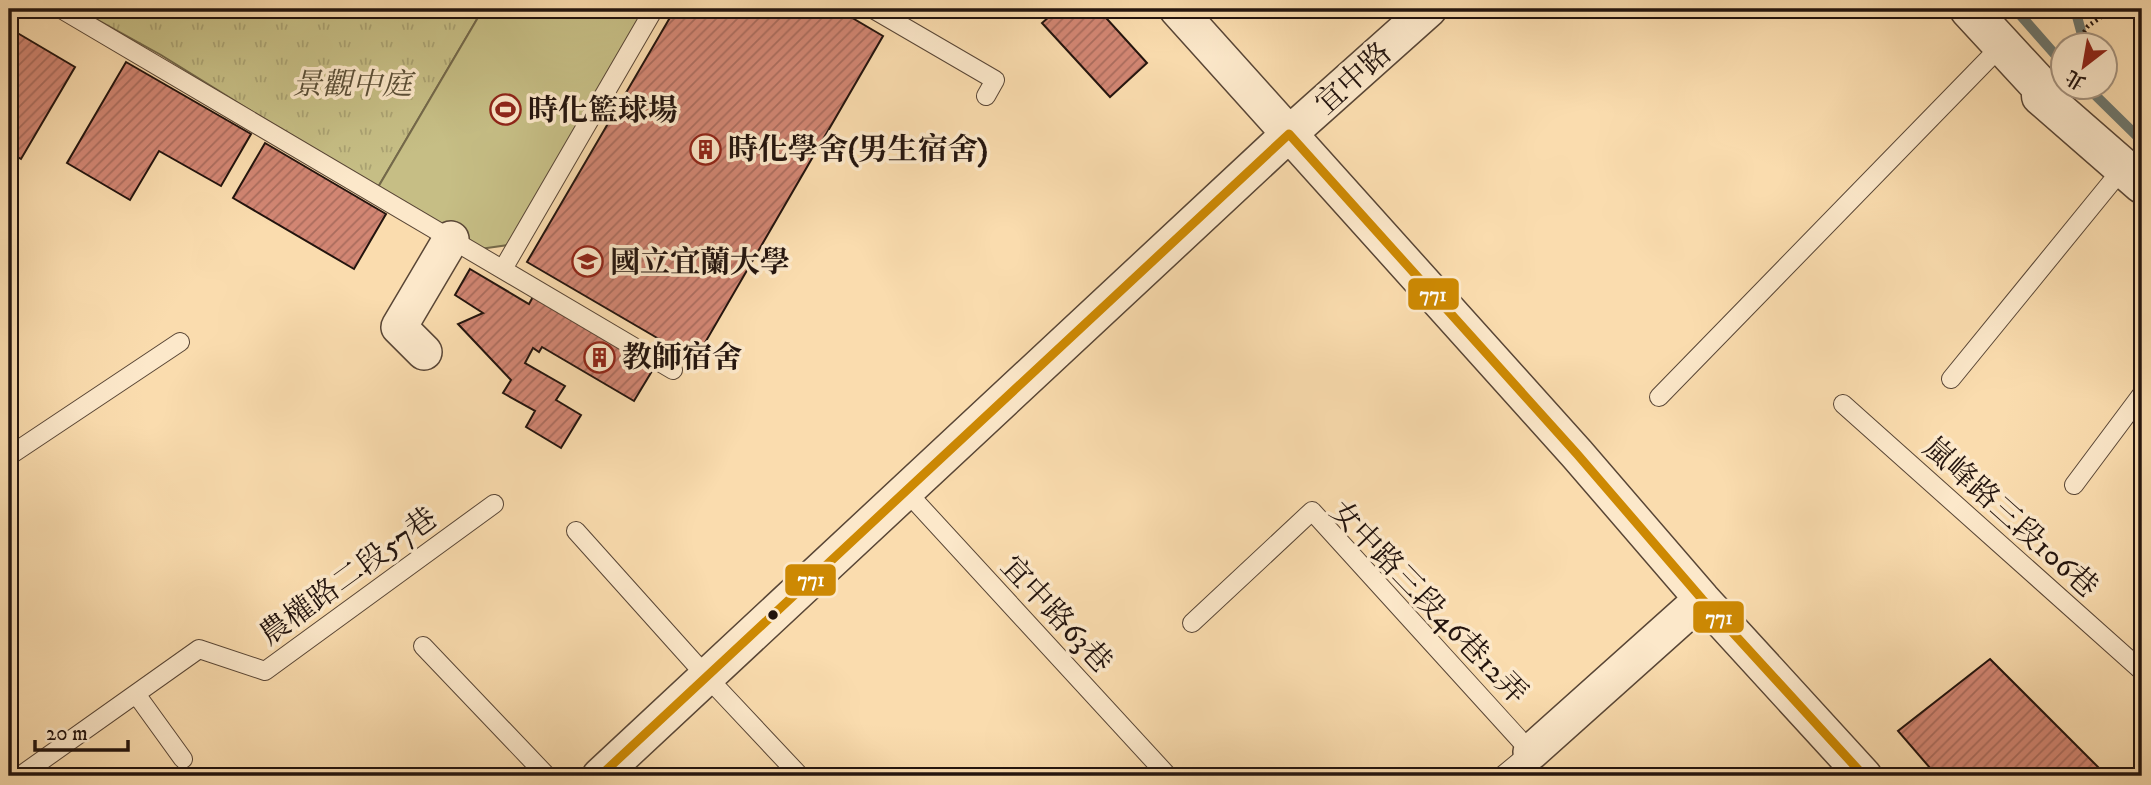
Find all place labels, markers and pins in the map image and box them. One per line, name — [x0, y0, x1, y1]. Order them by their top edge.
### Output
sports icon: 時化籃球場 — [488, 93, 522, 127]
place label: 時化籃球場 — [528, 93, 678, 130]
building icon: 時化學舍(男生宿舍) — [688, 132, 722, 166]
place label: 時化學舍(男生宿舍) — [728, 132, 988, 169]
school or university icon: 國立宜蘭大學 — [570, 245, 604, 279]
place label: 國立宜蘭大學 — [610, 245, 790, 282]
building icon: 教師宿舍 — [582, 340, 616, 374]
place label: 教師宿舍 — [622, 340, 742, 377]
unlabelled marker — [766, 608, 780, 622]

